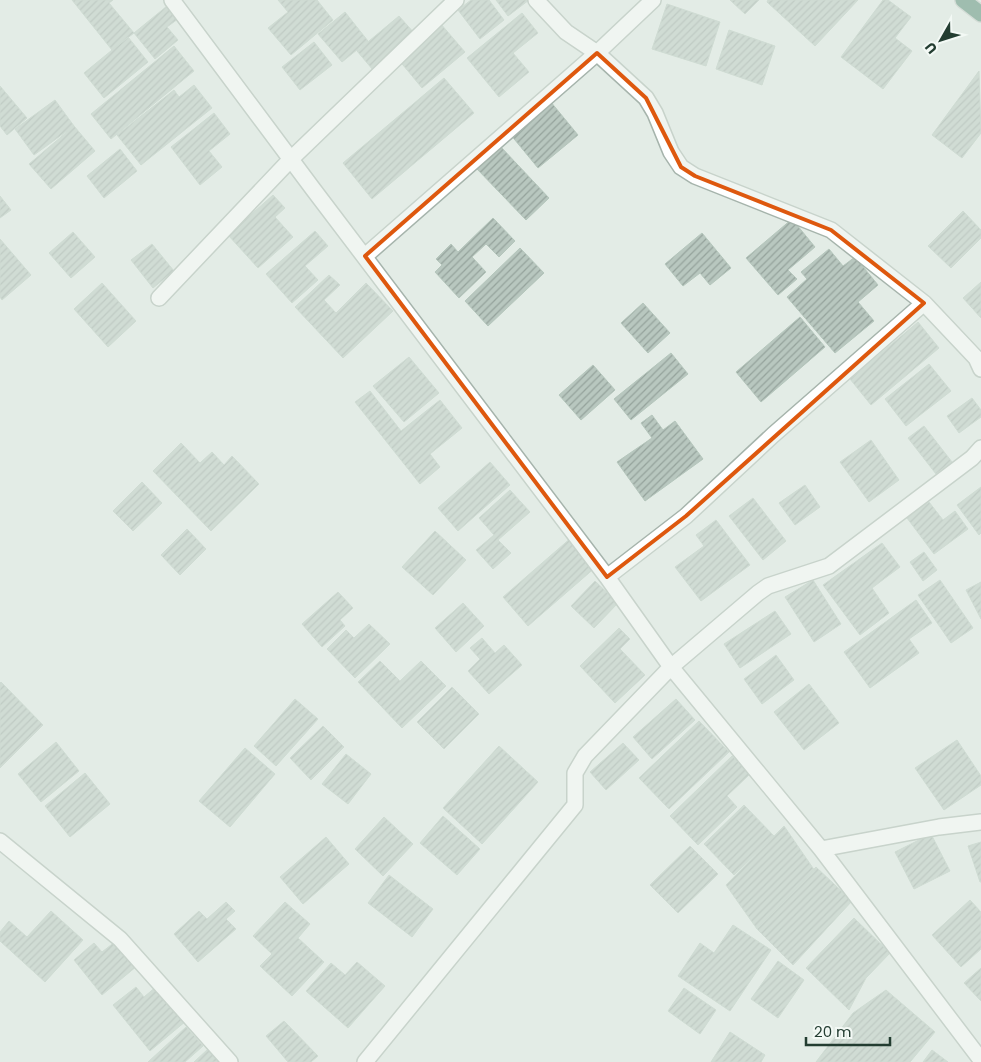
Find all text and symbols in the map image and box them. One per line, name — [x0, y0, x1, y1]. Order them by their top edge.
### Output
north arrow — [916, 15, 966, 65]
text: U — [920, 38, 942, 58]
scale bar — [806, 1014, 890, 1046]
text: 20 m — [814, 1021, 852, 1042]

